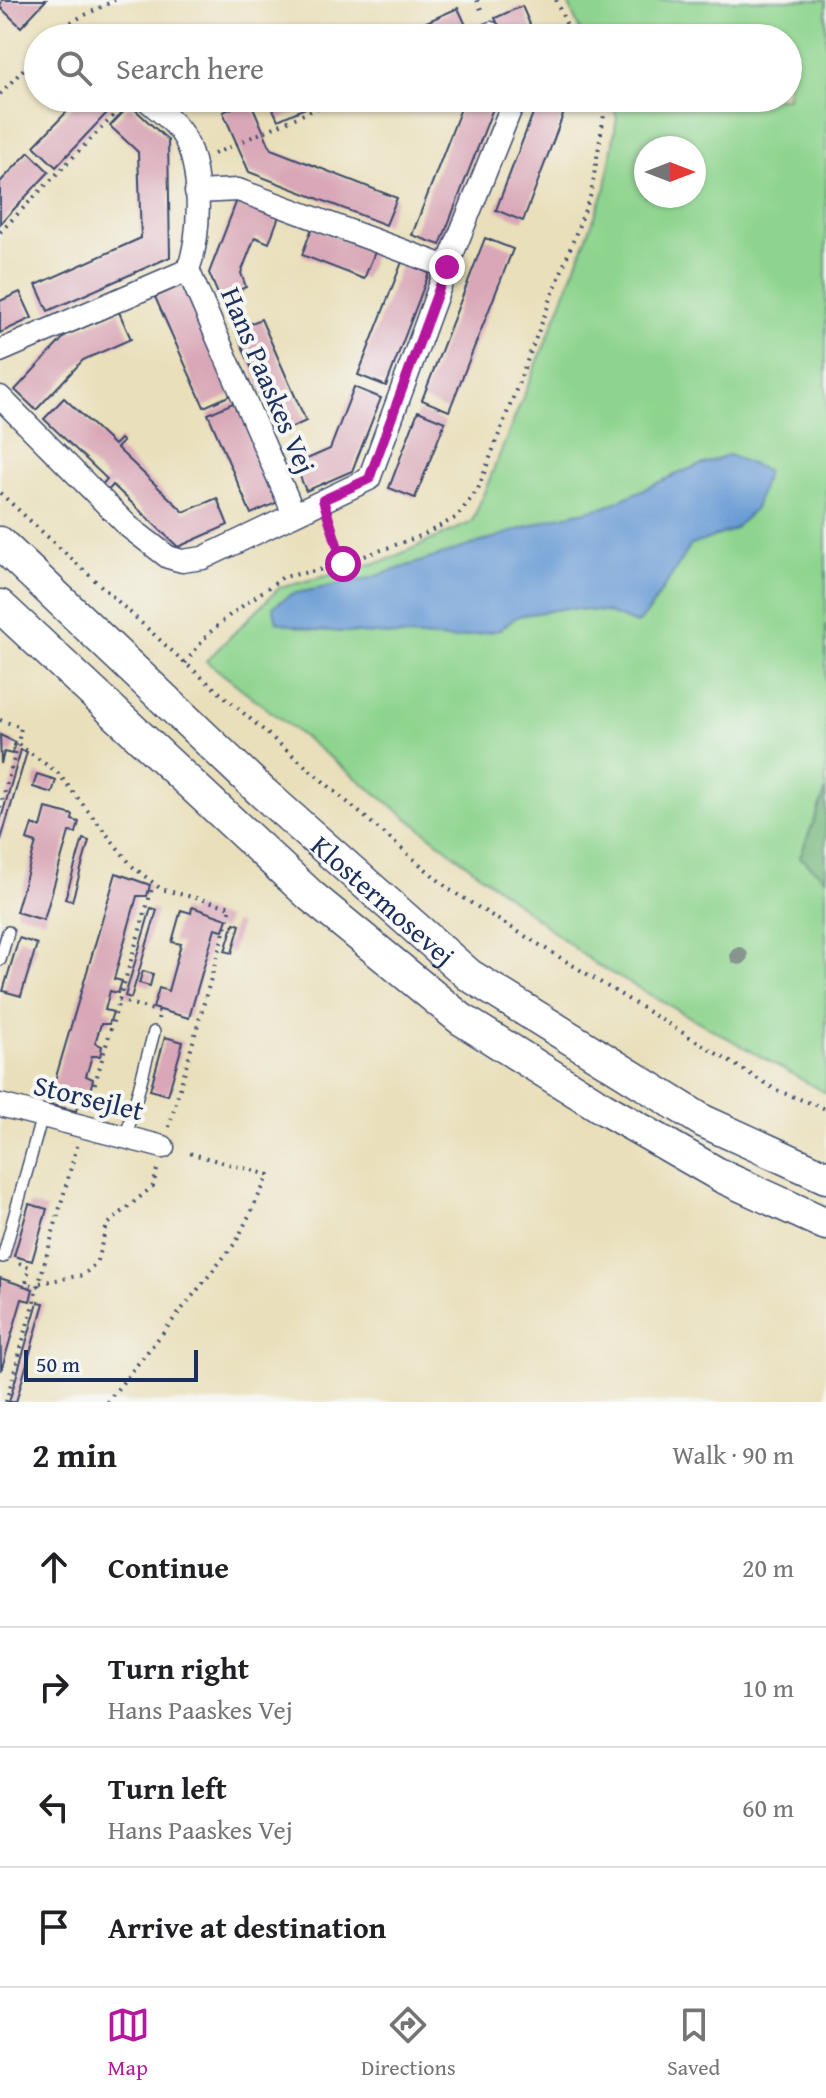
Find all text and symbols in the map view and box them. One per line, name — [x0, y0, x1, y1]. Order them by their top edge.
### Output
search box — [24, 24, 802, 112]
icon: search — [52, 46, 96, 90]
text: Search here — [116, 46, 264, 90]
north arrow — [634, 136, 706, 208]
route end — [429, 249, 465, 285]
street label: Hans Paaskes Vej — [211, 280, 327, 480]
route start — [325, 546, 361, 582]
street label: Klostermosevej — [303, 825, 465, 975]
street label: Storsejlet — [30, 1064, 148, 1130]
scale bar — [24, 1346, 198, 1382]
text: 50 m — [36, 1348, 80, 1380]
text: 2 min — [32, 1430, 117, 1479]
text: Walk · 90 m — [672, 1435, 794, 1474]
icon: ahead — [32, 1545, 76, 1589]
text: Continue — [108, 1545, 229, 1589]
text: 20 m — [742, 1548, 794, 1587]
text: Turn right — [108, 1646, 249, 1690]
icon: right — [32, 1665, 76, 1709]
text: 10 m — [742, 1668, 794, 1707]
text: Hans Paaskes Vej — [108, 1690, 293, 1729]
text: Turn left — [108, 1766, 227, 1810]
icon: left — [32, 1785, 76, 1829]
text: 60 m — [742, 1788, 794, 1827]
text: Hans Paaskes Vej — [108, 1810, 293, 1849]
icon: arrive — [32, 1905, 76, 1949]
text: Arrive at destination — [108, 1905, 386, 1949]
tab: Map — [106, 2003, 150, 2083]
tab: Directions — [361, 2003, 456, 2083]
tab: Saved — [667, 2003, 720, 2083]

